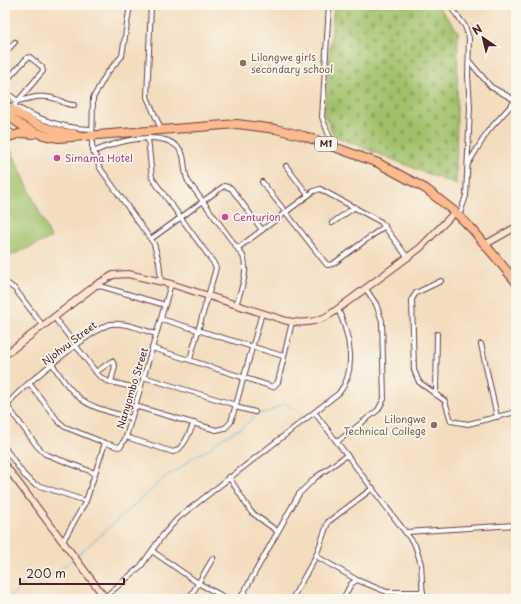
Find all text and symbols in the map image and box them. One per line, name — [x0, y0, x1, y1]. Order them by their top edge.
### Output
north arrow — [463, 18, 503, 58]
text: N — [469, 20, 486, 39]
place label: Lilongwe girls secondary school — [251, 49, 333, 77]
marker: Lilongwe girls secondary school — [238, 58, 248, 68]
road number: M1 — [315, 137, 337, 151]
place label: Simama Hotel — [65, 150, 133, 165]
marker: Simama Hotel — [52, 153, 62, 163]
place label: Centurion — [233, 209, 281, 224]
marker: Centurion — [220, 212, 230, 222]
street label: Njohvu Street — [38, 317, 99, 368]
street label: Nanyombo Street — [112, 345, 152, 431]
place label: Lilongwe Technical College — [344, 411, 426, 438]
marker: Lilongwe Technical College — [429, 420, 439, 430]
scale bar — [20, 560, 124, 586]
text: 200 m — [26, 564, 66, 582]

